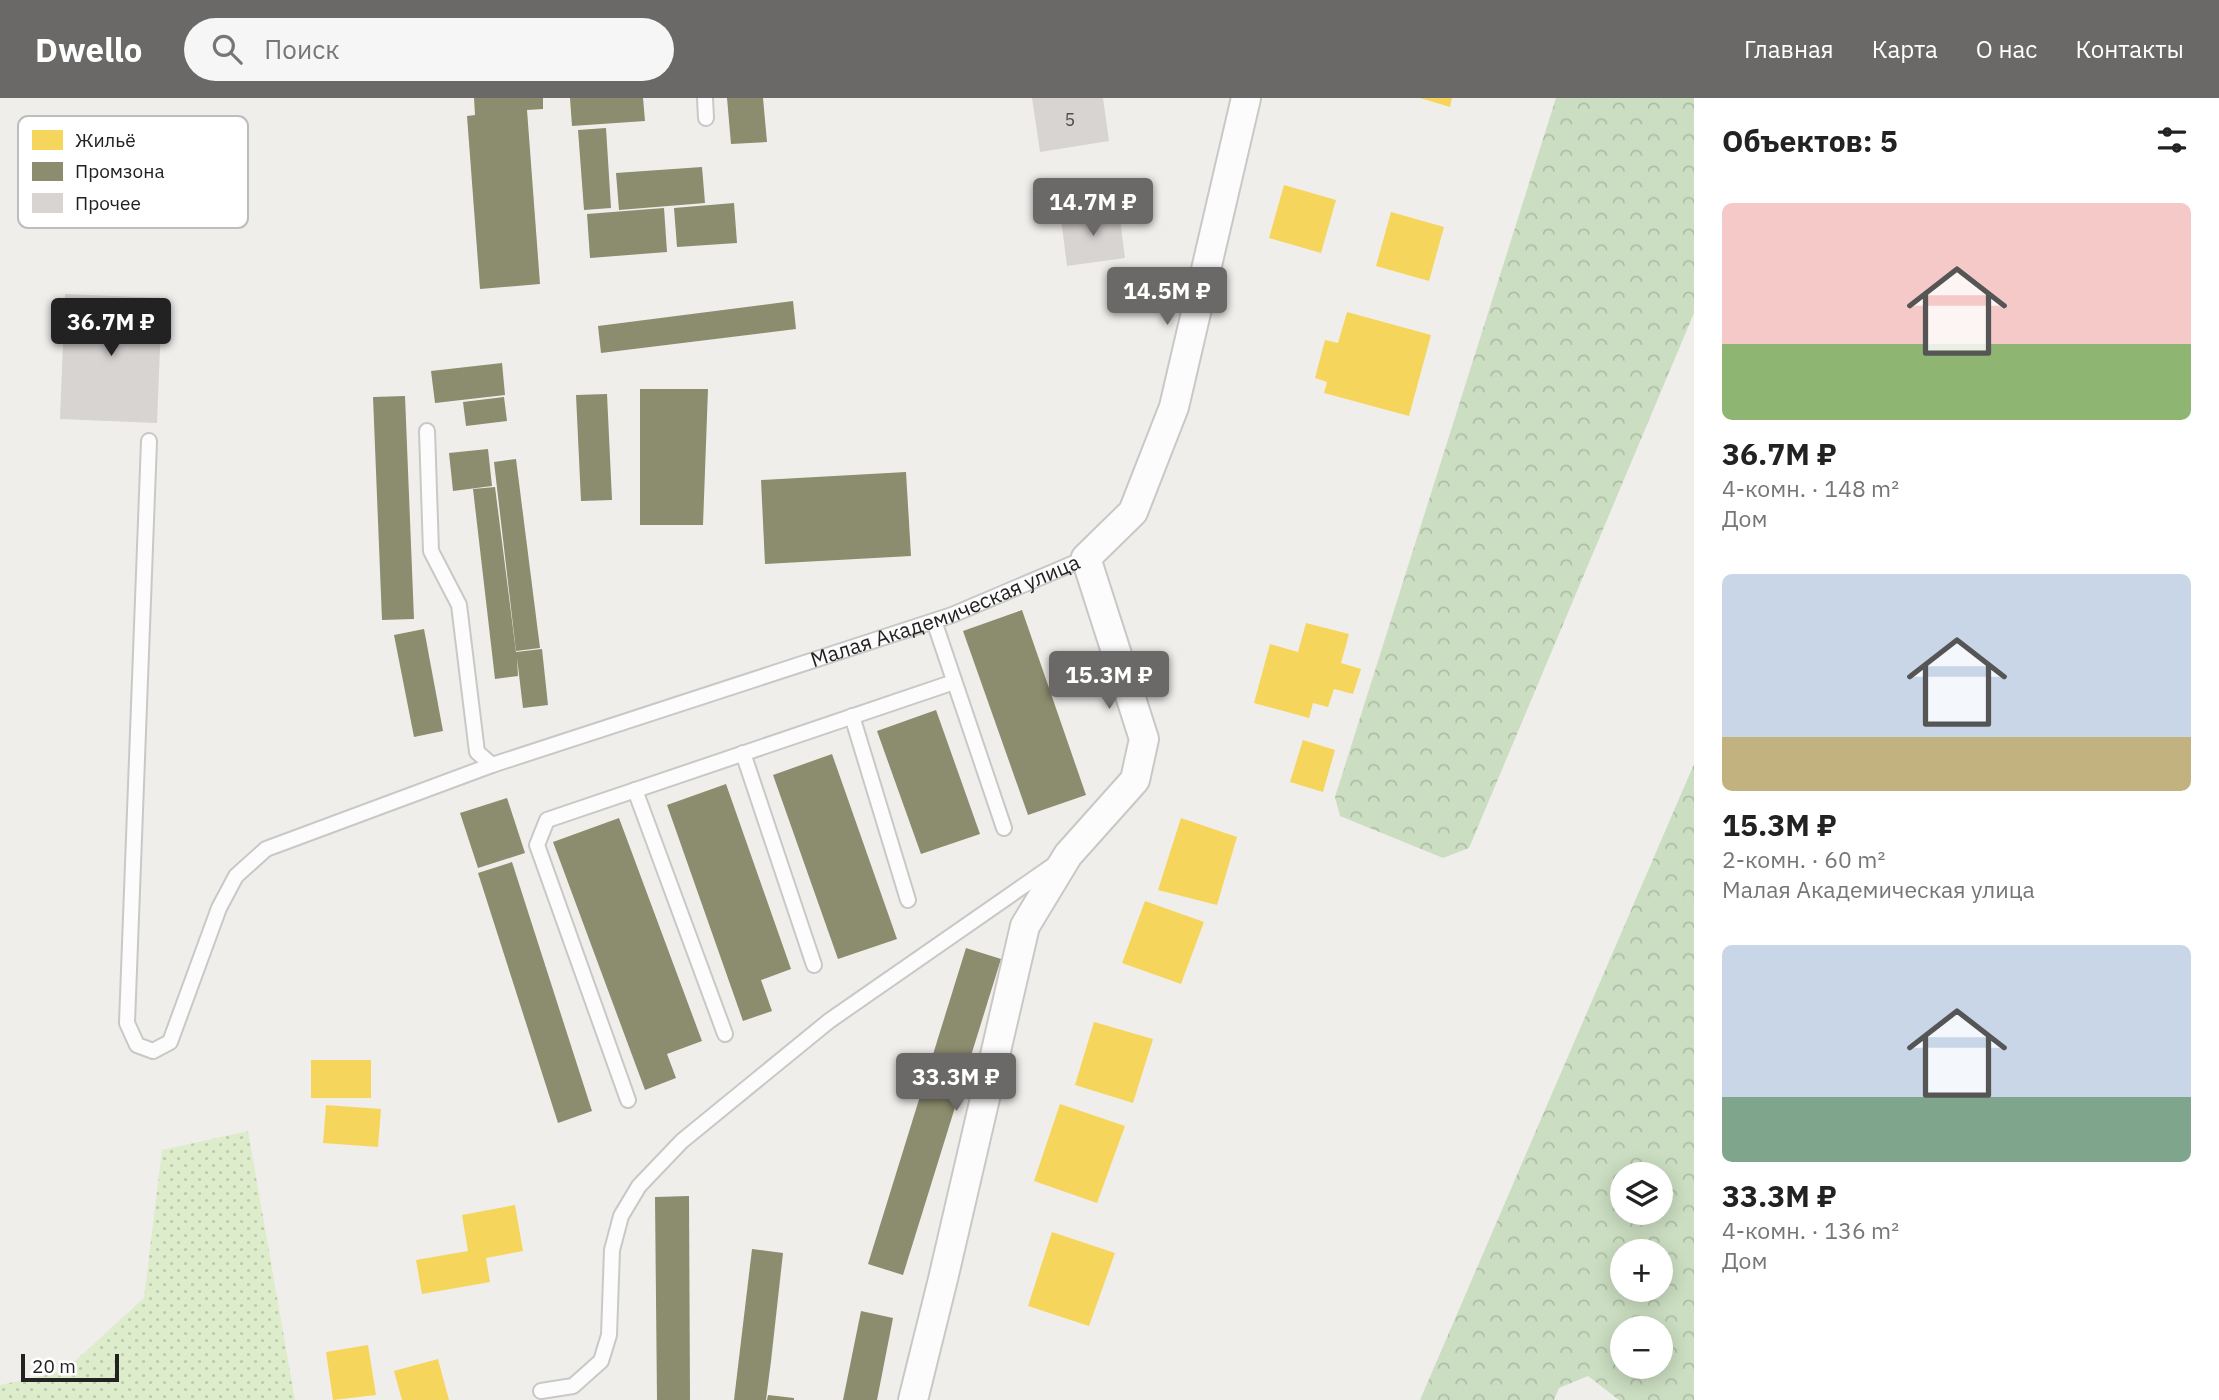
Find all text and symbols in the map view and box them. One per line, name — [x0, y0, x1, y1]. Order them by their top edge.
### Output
search box — [184, 18, 674, 81]
text: Dwello — [35, 28, 142, 71]
icon: search — [208, 30, 246, 68]
text: Поиск — [264, 32, 340, 66]
text: Главная — [1744, 33, 1834, 65]
text: Карта — [1872, 33, 1938, 65]
text: О нас — [1976, 33, 2037, 65]
text: Контакты — [2075, 33, 2184, 65]
house number: 5 — [1065, 108, 1075, 131]
legend — [18, 116, 248, 228]
text: Объектов: 5 — [1722, 121, 1898, 160]
icon: filters — [2153, 121, 2191, 159]
text: Жильё — [75, 128, 136, 152]
text: Промзона — [75, 159, 165, 183]
pin: 14.7M ₽ — [1028, 178, 1158, 238]
text: 14.7M ₽ — [1049, 186, 1137, 216]
text: Прочее — [75, 191, 141, 215]
icon: home — [1894, 248, 2020, 374]
pin: 14.5M ₽ — [1102, 268, 1232, 327]
text: 14.5M ₽ — [1123, 275, 1211, 305]
pin: 36.7M ₽ — [46, 299, 176, 358]
text: 36.7M ₽ — [67, 306, 155, 336]
text: 36.7M ₽ — [1722, 434, 1837, 473]
text: 4-комн. · 148 m² — [1722, 473, 1899, 503]
text: Дом — [1722, 503, 1767, 533]
street label: Малая Академическая улица — [807, 547, 1084, 673]
icon: home — [1894, 619, 2020, 745]
pin: 15.3M ₽ — [1044, 652, 1174, 711]
text: 15.3M ₽ — [1065, 659, 1153, 689]
text: 15.3M ₽ — [1722, 805, 1837, 844]
text: 2-комн. · 60 m² — [1722, 844, 1885, 874]
text: Малая Академическая улица — [1722, 874, 2035, 904]
icon: home — [1894, 990, 2020, 1116]
pin: 33.3M ₽ — [891, 1054, 1021, 1113]
text: 33.3M ₽ — [912, 1061, 1000, 1091]
map controls — [1610, 1162, 1673, 1379]
button: layers — [1610, 1162, 1673, 1225]
text: 33.3M ₽ — [1722, 1176, 1837, 1215]
text: 4-комн. · 136 m² — [1722, 1215, 1899, 1245]
button: + — [1610, 1239, 1673, 1302]
text: Дом — [1722, 1245, 1767, 1275]
button: − — [1610, 1316, 1673, 1379]
scale bar — [21, 1351, 119, 1383]
text: 20 m — [32, 1354, 76, 1378]

